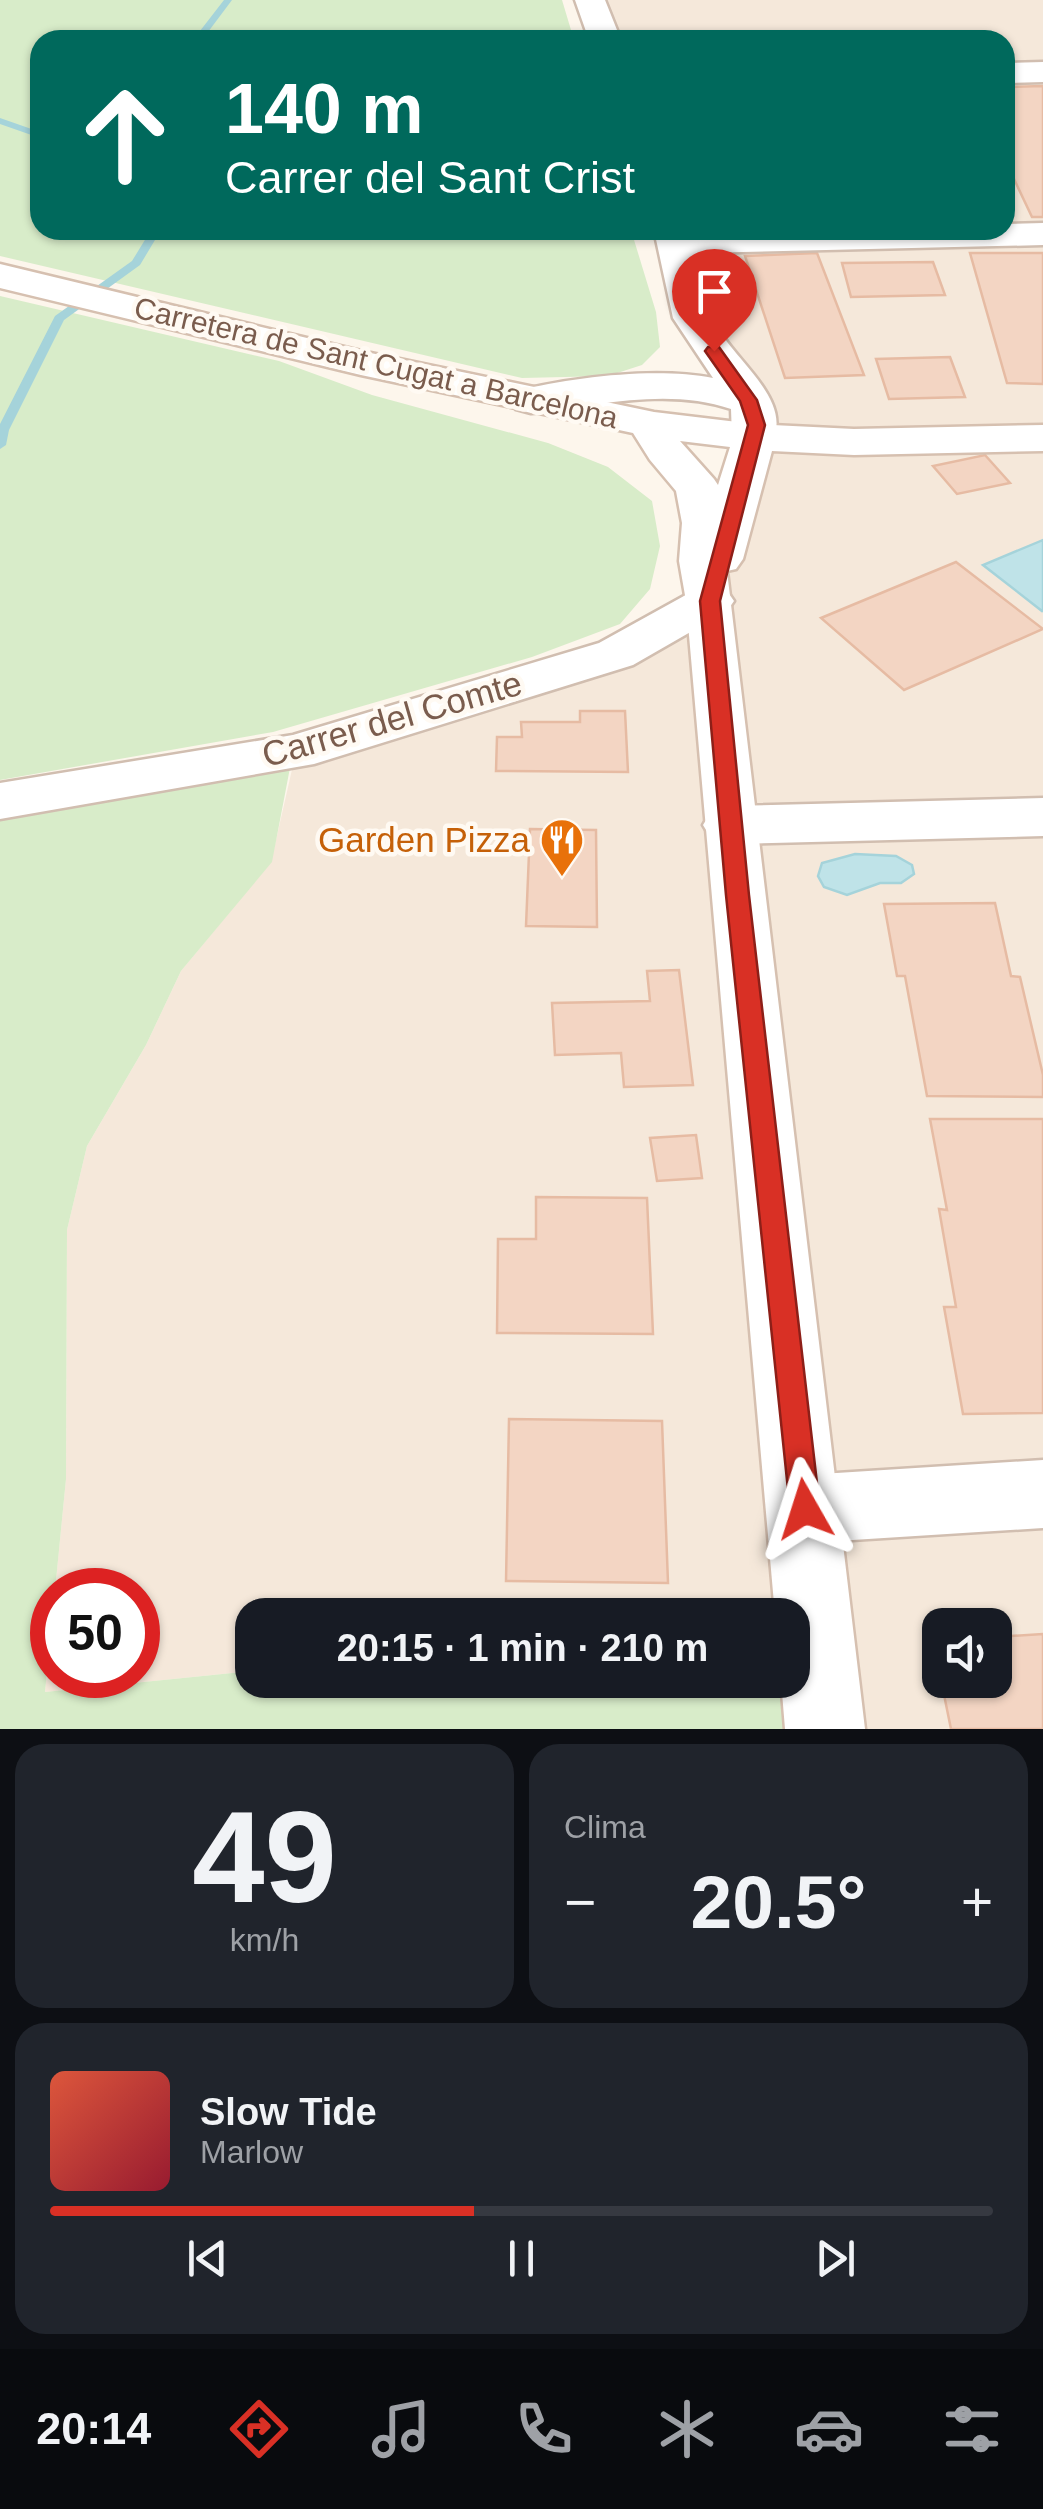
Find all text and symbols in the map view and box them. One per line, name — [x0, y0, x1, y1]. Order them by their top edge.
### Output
icon: ahead — [60, 70, 190, 200]
text: 140 m — [225, 70, 423, 148]
text: Carrer del Sant Crist — [225, 152, 635, 203]
pin — [672, 249, 757, 352]
icon: arrive — [687, 264, 742, 319]
street label: Carretera de Sant Cugat a Barcelona — [131, 291, 621, 434]
street label: Carrer del Comte — [257, 663, 526, 774]
restaurant icon: Garden Pizza — [539, 817, 585, 878]
place label: Garden Pizza — [318, 820, 531, 859]
position arrow — [753, 1457, 857, 1561]
speed limit sign: 50 — [30, 1568, 160, 1698]
map controls — [922, 1608, 1012, 1698]
button: sound — [922, 1608, 1012, 1698]
text: 20:15 · 1 min · 210 m — [337, 1627, 708, 1669]
text: 49 — [192, 1784, 337, 1930]
text: Clima — [564, 1809, 646, 1845]
text: 20.5° — [691, 1860, 866, 1944]
text: − — [564, 1871, 596, 1933]
text: + — [961, 1871, 993, 1933]
text: km/h — [230, 1922, 299, 1958]
text: Slow Tide — [200, 2091, 377, 2133]
text: Marlow — [200, 2134, 303, 2170]
icon: previous — [180, 2231, 235, 2286]
icon: pause — [494, 2231, 549, 2286]
icon: next — [808, 2231, 863, 2286]
icon: directions — [224, 2394, 294, 2464]
icon: music — [366, 2394, 436, 2464]
icon: phone — [509, 2394, 579, 2464]
icon: climate — [652, 2394, 722, 2464]
icon: car — [794, 2394, 864, 2464]
icon: filters — [937, 2394, 1007, 2464]
text: 20:14 — [36, 2403, 151, 2454]

